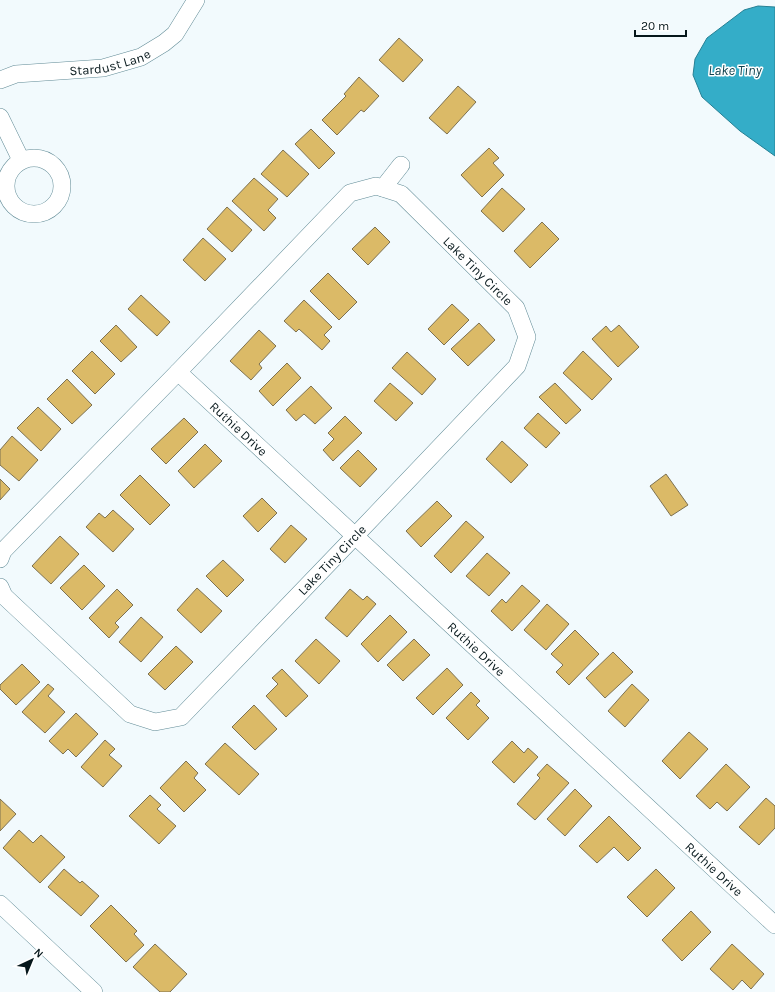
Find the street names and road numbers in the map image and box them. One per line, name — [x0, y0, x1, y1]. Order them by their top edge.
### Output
street label: Stardust Lane — [69, 45, 153, 78]
street label: Lake Tiny Circle — [440, 233, 516, 308]
street label: Ruthie Drive — [207, 398, 271, 459]
street label: Lake Tiny Circle — [295, 522, 369, 598]
street label: Ruthie Drive — [445, 618, 509, 679]
street label: Ruthie Drive — [683, 839, 746, 899]

